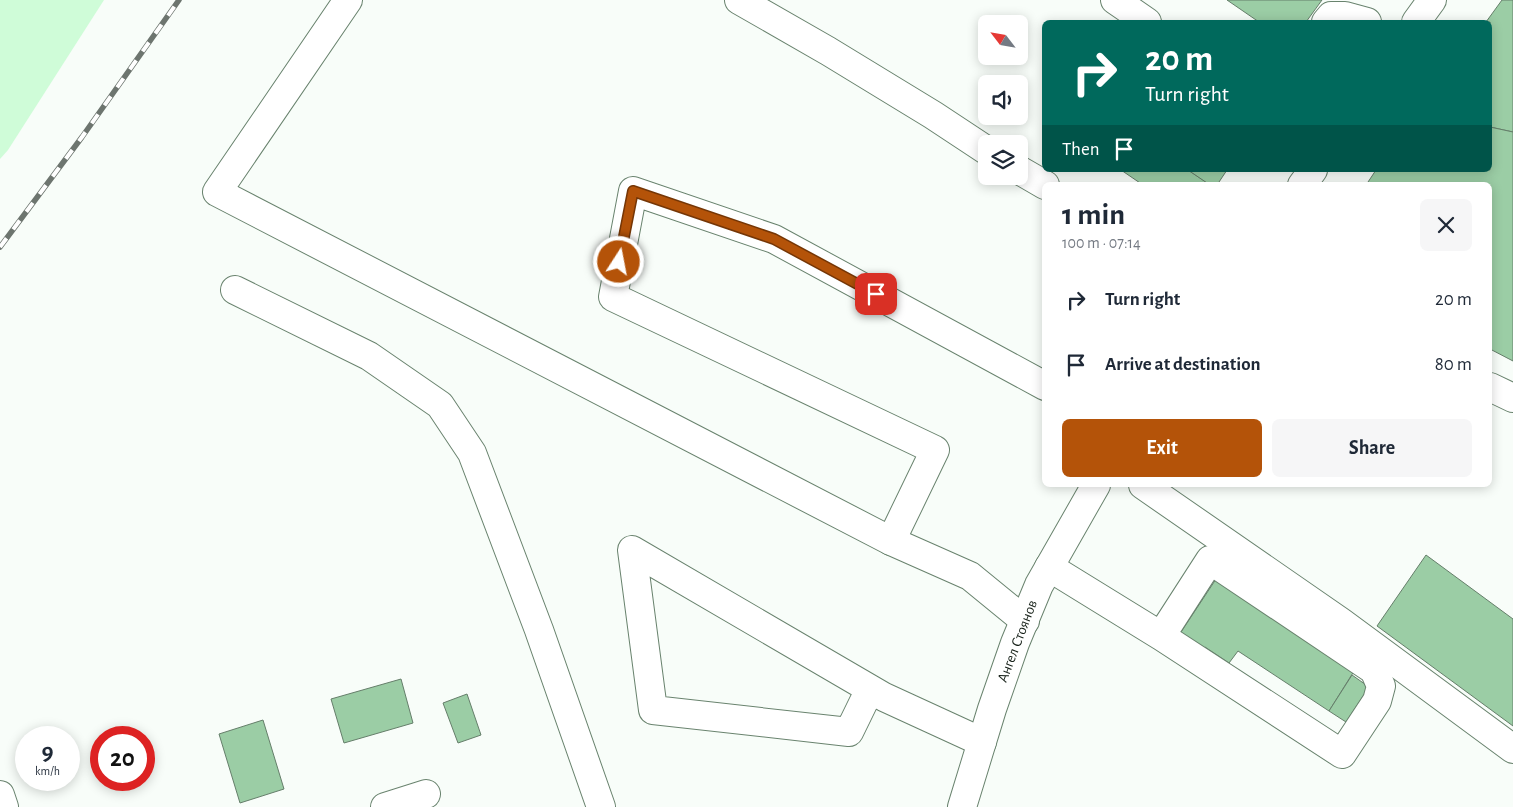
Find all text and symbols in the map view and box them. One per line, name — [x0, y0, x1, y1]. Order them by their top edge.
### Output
north arrow — [978, 15, 1028, 65]
map controls — [978, 15, 1028, 185]
icon: right — [1062, 40, 1127, 105]
text: 20 m — [1145, 42, 1213, 77]
button: sound — [978, 75, 1028, 125]
text: Turn right — [1145, 83, 1229, 105]
button: layers — [978, 135, 1028, 185]
icon: arrive — [1110, 135, 1138, 163]
text: Then — [1062, 140, 1100, 159]
button: close — [1420, 199, 1472, 251]
text: 1 min — [1062, 200, 1125, 230]
position arrow — [592, 235, 644, 287]
text: 100 m · 07:14 — [1062, 235, 1141, 251]
pin — [855, 273, 897, 315]
icon: arrive — [862, 280, 890, 308]
icon: right — [1062, 286, 1090, 314]
text: Turn right — [1105, 290, 1180, 309]
text: 20 m — [1435, 290, 1472, 309]
icon: arrive — [1062, 351, 1090, 379]
text: Arrive at destination — [1105, 355, 1261, 374]
text: 80 m — [1435, 355, 1472, 374]
button: Exit — [1062, 419, 1262, 477]
button: Share — [1272, 419, 1472, 477]
street label: Ангел Стоянов — [995, 598, 1040, 684]
speed limit sign: 20 — [90, 726, 155, 791]
text: 9 — [41, 740, 54, 765]
text: km/h — [35, 765, 60, 777]

